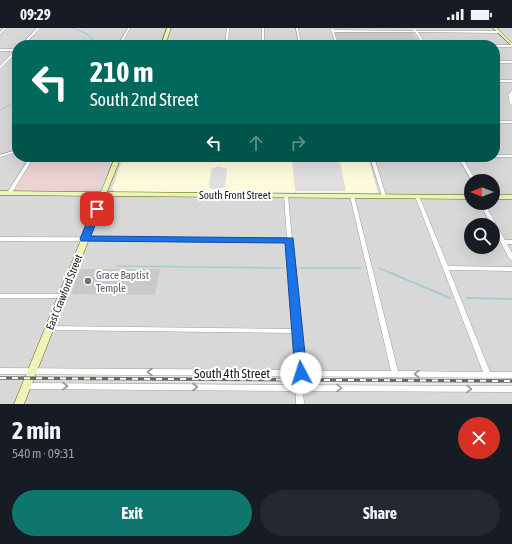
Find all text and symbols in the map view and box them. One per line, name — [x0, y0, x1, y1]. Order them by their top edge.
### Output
text: 09:29 — [20, 6, 51, 23]
icon: left — [24, 56, 76, 108]
text: 210 m — [90, 56, 153, 88]
text: South 2nd Street — [90, 89, 199, 110]
icon: left — [203, 132, 225, 154]
icon: ahead — [245, 132, 267, 154]
icon: right — [287, 132, 309, 154]
north arrow — [464, 174, 500, 210]
map controls — [464, 174, 500, 254]
street label: South Front Street — [199, 189, 271, 201]
pin — [80, 192, 114, 226]
icon: arrive — [86, 198, 108, 220]
button: search — [464, 218, 500, 254]
street label: East Crawford Street — [43, 253, 85, 331]
place label: Grace Baptist Temple — [96, 269, 149, 294]
marker: Grace Baptist Temple — [83, 276, 93, 286]
position arrow — [280, 352, 322, 394]
street label: South 4th Street — [194, 366, 270, 381]
one-way arrow — [147, 368, 153, 376]
one-way arrow — [414, 370, 420, 378]
one-way arrow — [62, 382, 68, 390]
one-way arrow — [192, 383, 198, 391]
one-way arrow — [336, 384, 342, 392]
one-way arrow — [466, 385, 472, 393]
text: 2 min — [12, 417, 61, 444]
button: close — [458, 417, 500, 459]
text: 540 m · 09:31 — [12, 446, 75, 461]
button: Exit — [12, 490, 252, 536]
button: Share — [260, 490, 500, 536]

